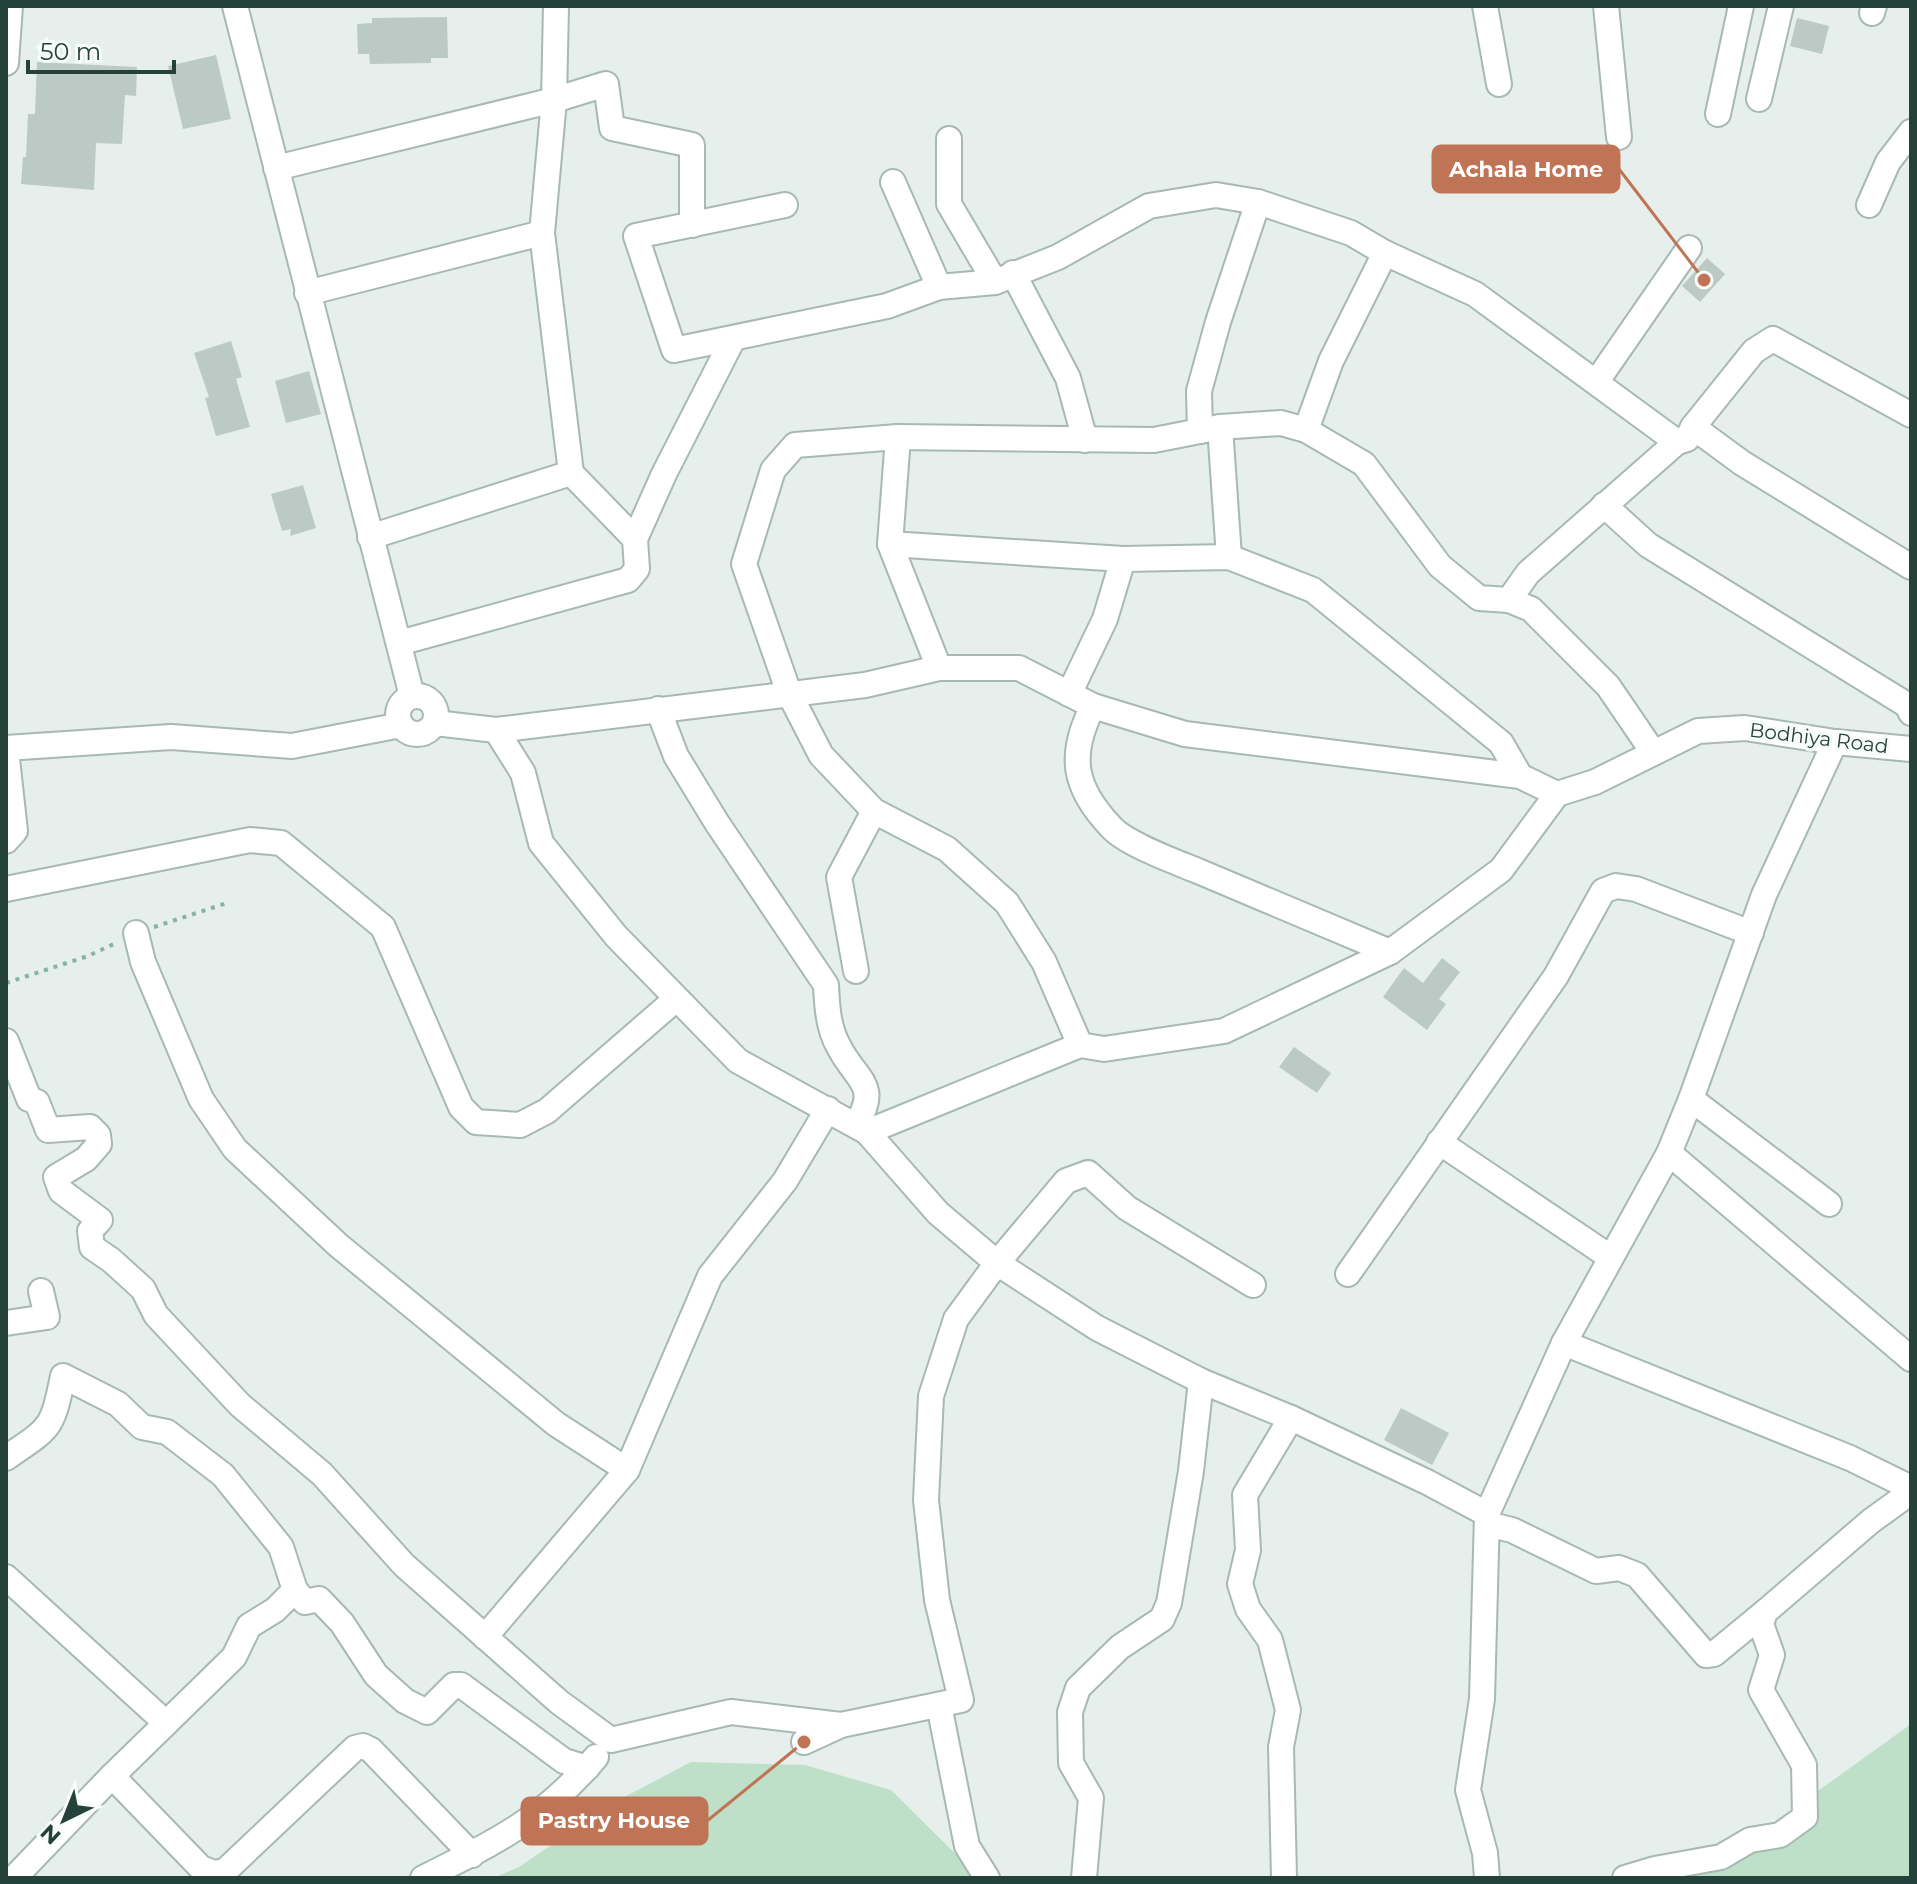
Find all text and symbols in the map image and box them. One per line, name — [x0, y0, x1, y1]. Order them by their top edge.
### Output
scale bar — [28, 24, 174, 74]
text: 50 m — [40, 37, 101, 66]
callout: Achala Home — [1433, 146, 1619, 192]
text: Achala Home — [1448, 156, 1603, 183]
street label: Bodhiya Road — [1748, 718, 1890, 758]
north arrow — [24, 1780, 104, 1860]
callout: Pastry House — [522, 1798, 707, 1844]
text: Pastry House — [538, 1807, 690, 1834]
text: N — [35, 1818, 66, 1850]

